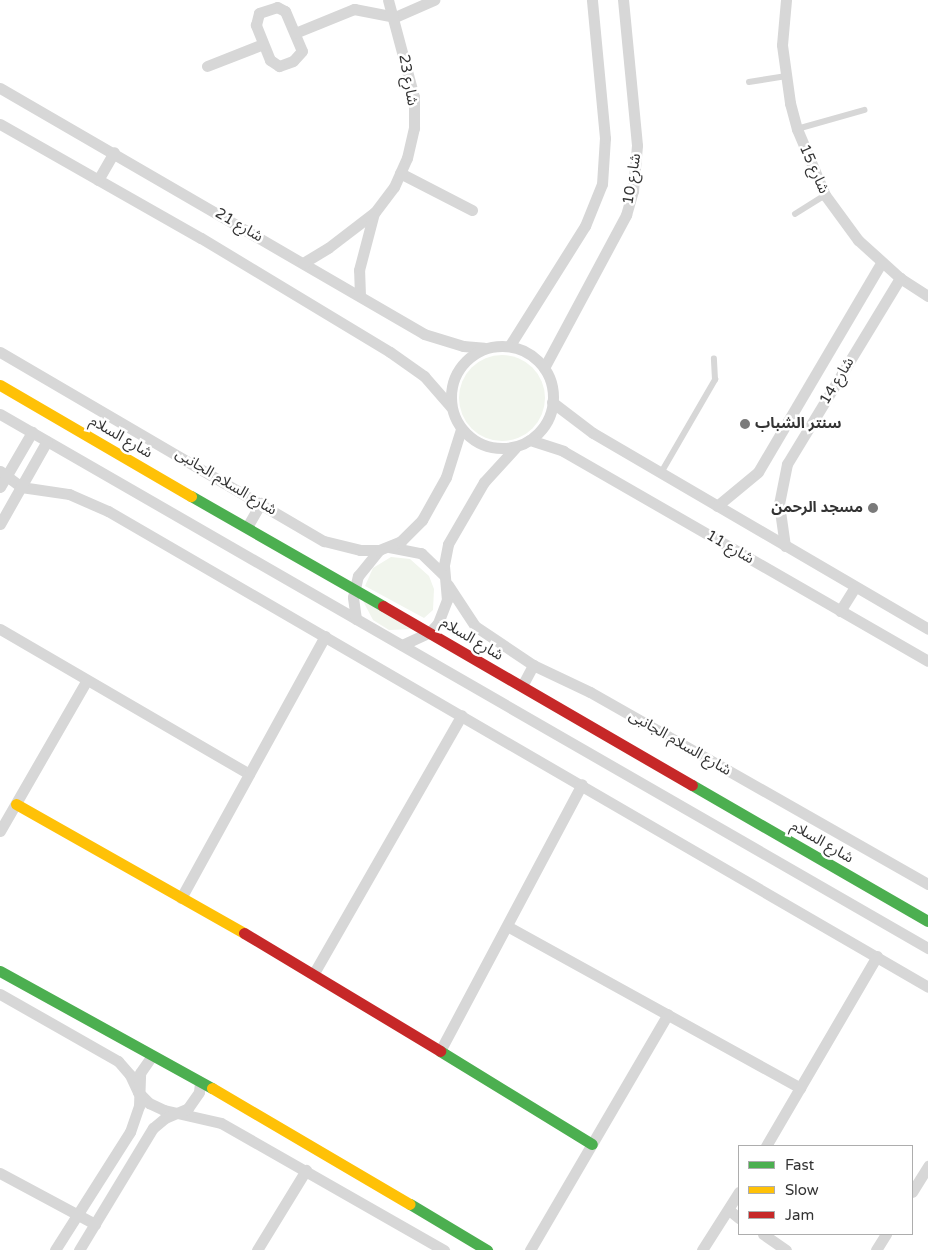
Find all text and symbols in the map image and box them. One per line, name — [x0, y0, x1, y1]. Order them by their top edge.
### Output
street label: شارع 23 — [395, 53, 421, 107]
street label: شارع 15 — [795, 142, 833, 196]
street label: شارع 10 — [619, 152, 645, 206]
street label: شارع 21 — [212, 204, 266, 246]
street label: شارع 14 — [816, 354, 858, 408]
street label: شارع السلام — [86, 412, 156, 462]
place label: سنتر الشباب — [755, 415, 842, 433]
marker: سنتر الشباب — [739, 418, 751, 430]
street label: شارع السلام الجانبى — [172, 445, 280, 519]
place label: مسجد الرحمن — [771, 499, 863, 517]
marker: مسجد الرحمن — [867, 502, 879, 514]
street label: شارع 11 — [703, 526, 757, 568]
street label: شارع السلام — [438, 613, 506, 665]
street label: شارع السلام الجانبى — [626, 706, 734, 780]
street label: شارع السلام — [787, 817, 857, 867]
legend — [738, 1145, 913, 1235]
text: Fast — [785, 1156, 814, 1174]
text: Slow — [785, 1181, 819, 1199]
text: Jam — [785, 1206, 814, 1224]

